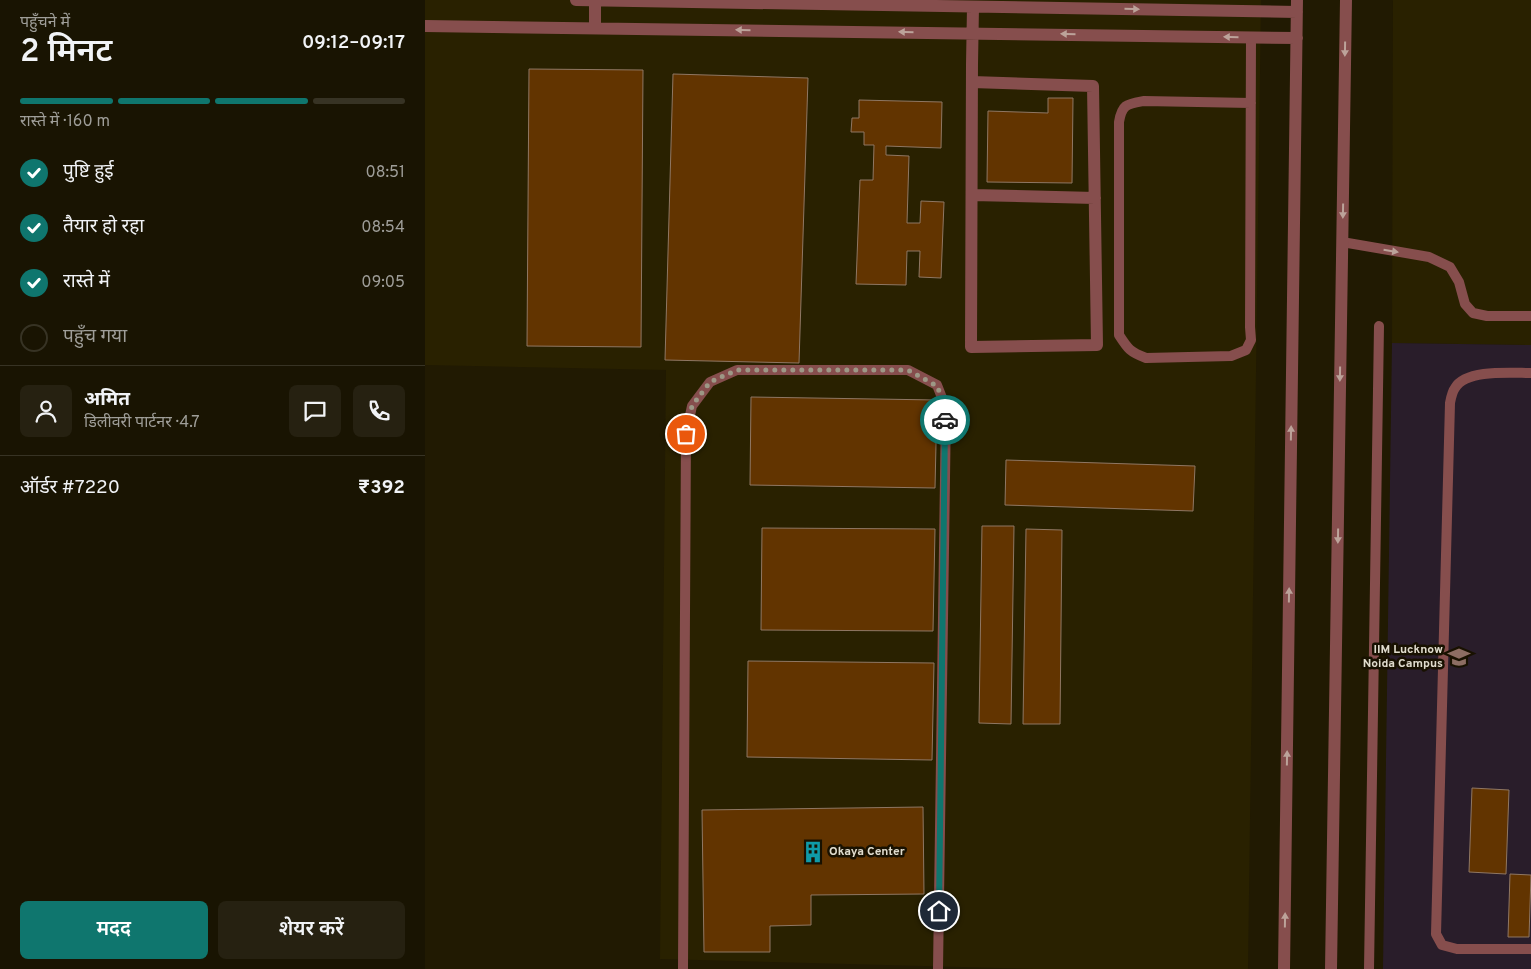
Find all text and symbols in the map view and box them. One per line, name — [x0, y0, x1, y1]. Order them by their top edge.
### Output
one-way arrow — [1124, 5, 1140, 13]
text: पहुँचने में — [20, 13, 70, 33]
one-way arrow — [735, 26, 751, 34]
one-way arrow — [897, 28, 913, 36]
one-way arrow — [1060, 30, 1076, 38]
text: 09:12–09:17 — [302, 31, 405, 55]
one-way arrow — [1222, 32, 1238, 40]
text: 2 मिनट — [20, 33, 112, 73]
one-way arrow — [1341, 41, 1349, 57]
text: रास्ते में · 160 m — [20, 112, 110, 132]
icon: check — [20, 159, 48, 187]
text: पुष्टि हुई — [63, 160, 114, 184]
text: 08:51 — [365, 163, 405, 183]
one-way arrow — [1339, 203, 1347, 219]
icon: check — [20, 214, 48, 242]
text: तैयार हो रहा — [63, 215, 144, 239]
text: 08:54 — [361, 218, 405, 238]
one-way arrow — [1383, 247, 1399, 255]
icon: check — [20, 269, 48, 297]
text: रास्ते में — [63, 270, 110, 294]
text: 09:05 — [361, 273, 405, 293]
text: पहुँच गया — [63, 325, 127, 349]
one-way arrow — [1336, 366, 1344, 382]
button: person — [20, 385, 72, 437]
button: chat — [289, 385, 341, 437]
button: phone — [353, 385, 405, 437]
text: अमित — [84, 388, 130, 412]
courier — [920, 395, 970, 445]
icon: car — [931, 406, 959, 434]
text: डिलीवरी पार्टनर · 4.7 — [84, 413, 200, 433]
pin — [665, 413, 707, 455]
icon: bag — [672, 420, 700, 448]
one-way arrow — [1288, 425, 1296, 441]
text: ऑर्डर #7220 — [20, 476, 120, 500]
text: ₹392 — [358, 476, 405, 500]
one-way arrow — [1334, 528, 1342, 544]
one-way arrow — [1285, 587, 1293, 603]
place label: IIM Lucknow Noida Campus — [1363, 642, 1443, 672]
school or university icon: IIM Lucknow Noida Campus — [1446, 644, 1472, 670]
one-way arrow — [1283, 750, 1291, 766]
building icon: Okaya Center — [800, 839, 826, 865]
place label: Okaya Center — [829, 844, 905, 860]
pin — [918, 890, 960, 932]
icon: home — [925, 897, 953, 925]
button: मदद — [20, 901, 208, 959]
button: शेयर करें — [218, 901, 405, 959]
one-way arrow — [1281, 912, 1289, 928]

